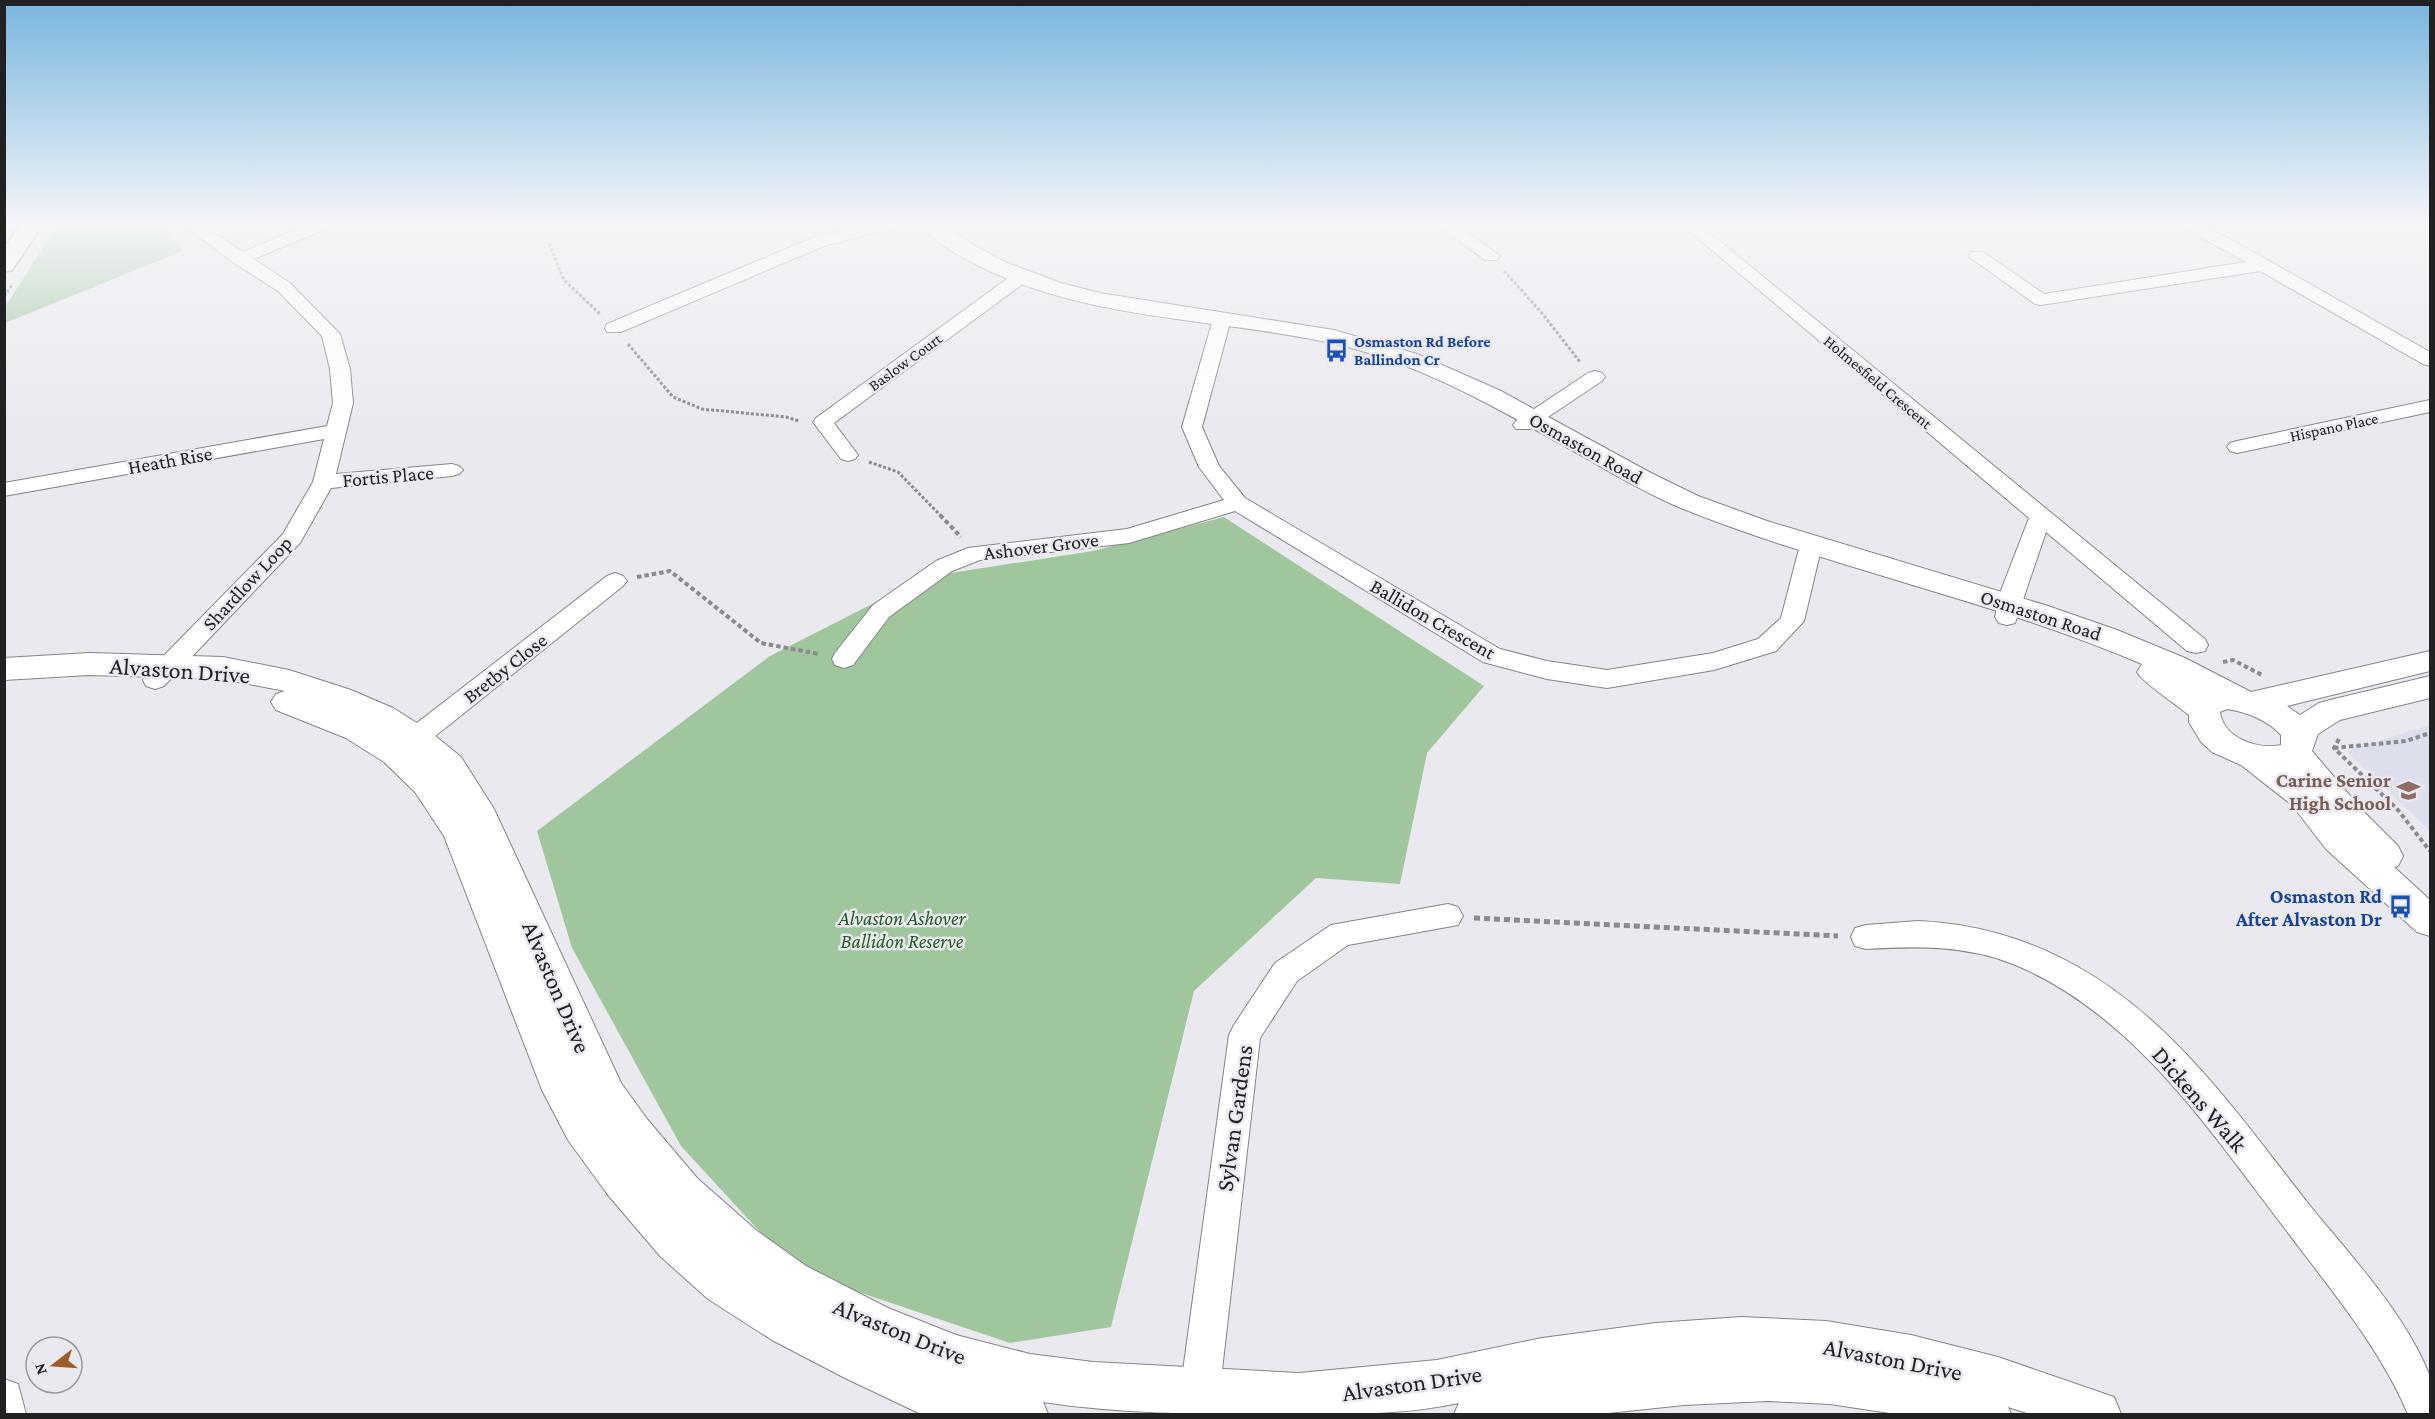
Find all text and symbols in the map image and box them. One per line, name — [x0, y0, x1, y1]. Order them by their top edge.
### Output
street label: Baslow Court — [865, 329, 945, 394]
street label: Holmesfield Crescent — [1821, 332, 1936, 433]
place label: Osmaston Rd Before Ballindon Cr — [1354, 333, 1491, 368]
bus stop icon: Osmaston Rd Before Ballindon Cr — [1323, 337, 1349, 363]
street label: Osmaston Road — [1526, 408, 1647, 488]
street label: Hispano Place — [2288, 409, 2380, 446]
street label: Heath Rise — [126, 442, 214, 478]
street label: Fortis Place — [341, 461, 435, 491]
street label: Ashover Grove — [982, 528, 1100, 564]
street label: Shardlow Loop — [198, 531, 297, 635]
street label: Ballidon Crescent — [1367, 574, 1500, 664]
street label: Osmaston Road — [1978, 585, 2105, 645]
street label: Bretby Close — [459, 628, 552, 708]
street label: Alvaston Drive — [109, 652, 251, 688]
place label: Carine Senior High School — [2276, 769, 2391, 814]
school or university icon: Carine Senior High School — [2396, 778, 2422, 804]
place label: Osmaston Rd After Alvaston Dr — [2235, 885, 2382, 930]
bus stop icon: Osmaston Rd After Alvaston Dr — [2387, 894, 2413, 920]
park label: Alvaston Ashover Ballidon Reserve — [837, 907, 967, 952]
street label: Alvaston Drive — [517, 917, 597, 1057]
street label: Dickens Walk — [2147, 1041, 2253, 1158]
street label: Sylvan Gardens — [1210, 1043, 1258, 1193]
street label: Alvaston Drive — [830, 1292, 970, 1370]
street label: Alvaston Drive — [1821, 1332, 1965, 1386]
north arrow — [24, 1335, 84, 1395]
street label: Alvaston Drive — [1340, 1360, 1484, 1406]
text: N — [30, 1361, 50, 1377]

